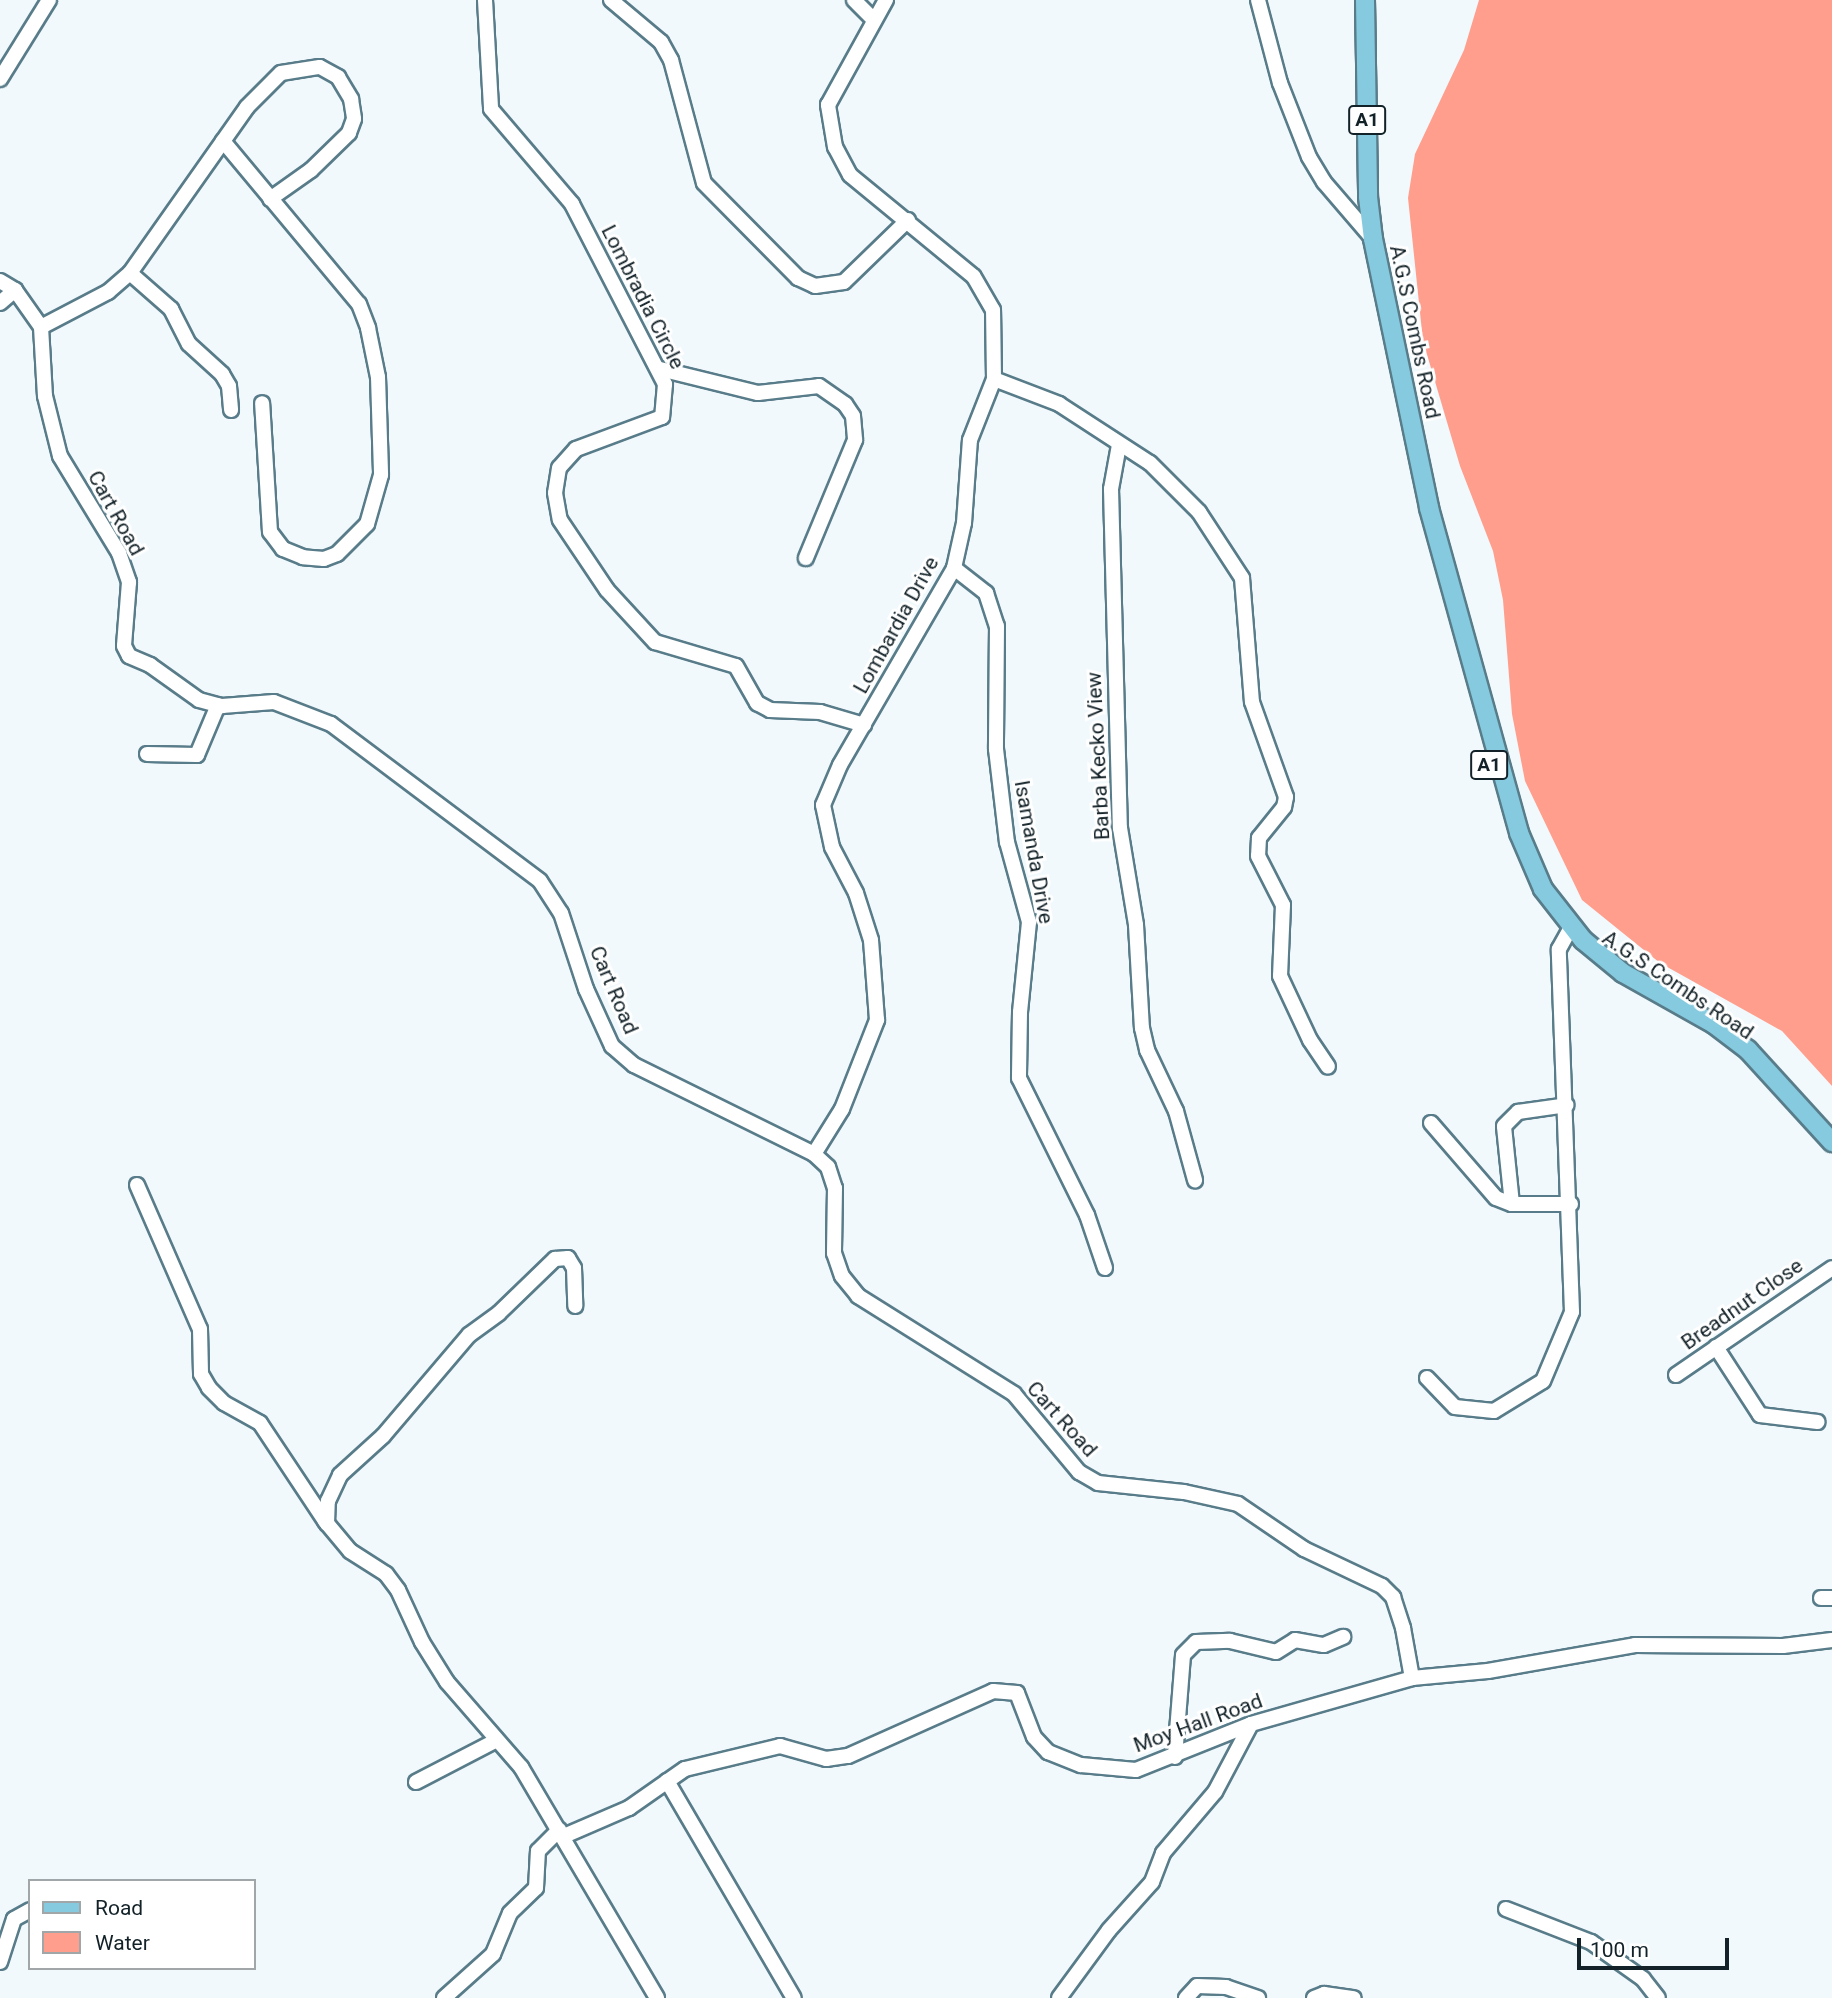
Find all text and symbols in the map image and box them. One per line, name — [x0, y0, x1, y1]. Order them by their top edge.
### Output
road number: A1 — [1348, 104, 1386, 136]
street label: Lombradia Circle — [596, 221, 690, 373]
street label: A.G.S Combs Road — [1384, 243, 1446, 421]
street label: Cart Road — [82, 466, 150, 560]
street label: Lombardia Drive — [848, 552, 944, 698]
street label: Barba Kecko View — [1081, 671, 1115, 841]
road number: A1 — [1470, 750, 1508, 780]
street label: Isamanda Drive — [1009, 778, 1059, 926]
street label: A.G.S Combs Road — [1598, 925, 1758, 1045]
street label: Cart Road — [584, 942, 644, 1038]
street label: Breadnut Close — [1676, 1253, 1808, 1355]
street label: Cart Road — [1022, 1376, 1102, 1462]
street label: Moy Hall Road — [1130, 1688, 1266, 1758]
legend — [28, 1879, 256, 1970]
text: Road — [95, 1896, 143, 1920]
scale bar — [1580, 1924, 1732, 1968]
text: Water — [95, 1931, 150, 1955]
text: 100 m — [1590, 1938, 1649, 1962]

